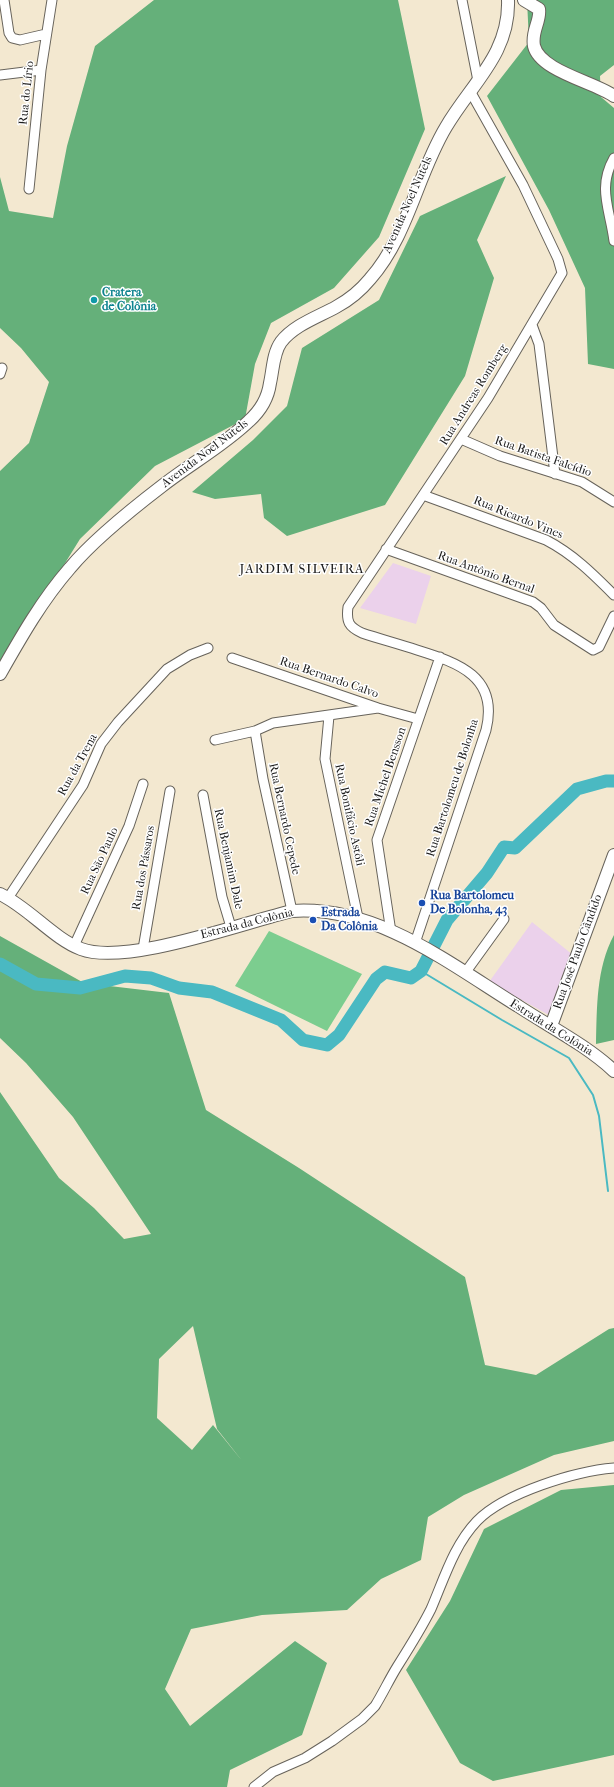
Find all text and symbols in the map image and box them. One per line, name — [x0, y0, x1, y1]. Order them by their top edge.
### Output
street label: Rua do Lírio — [16, 60, 38, 126]
street label: Avenida Noel Nutels — [380, 154, 436, 256]
place label: Cratera de Colônia — [102, 286, 156, 314]
marker: Cratera de Colônia — [89, 295, 99, 305]
street label: Rua Andreas Romberg — [437, 342, 511, 448]
street label: Avenida Noel Nutels — [159, 417, 251, 491]
street label: Rua Batista Falcídio — [493, 434, 593, 480]
street label: Rua Ricardo Vines — [471, 493, 565, 543]
street label: Rua Antônio Bernal — [436, 549, 536, 597]
district label: JARDIM SILVEIRA — [239, 562, 365, 578]
street label: Rua Bernardo Calvo — [278, 654, 380, 702]
street label: Rua Bartolomeu de Bolonha — [424, 717, 482, 859]
street label: Rua Michel Bensson — [362, 725, 410, 829]
street label: Rua da Trena — [55, 731, 101, 799]
street label: Rua Bernardo Cepede — [265, 762, 303, 876]
street label: Rua Bonifácio Astôli — [331, 763, 367, 867]
street label: Rua Benjamim Dale — [210, 807, 246, 911]
street label: Rua São Paulo — [78, 825, 122, 897]
street label: Rua dos Pássaros — [129, 825, 159, 911]
place label: Rua Bartolomeu De Bolonha, 43 — [430, 889, 514, 917]
street label: Rua José Paulo Cândido — [551, 893, 605, 1011]
marker: Rua Bartolomeu De Bolonha, 43 — [417, 898, 427, 908]
street label: Estrada da Colônia — [199, 905, 295, 943]
place label: Estrada Da Colônia — [321, 906, 378, 934]
marker: Estrada Da Colônia — [308, 915, 318, 925]
street label: Estrada da Colônia — [507, 997, 595, 1059]

